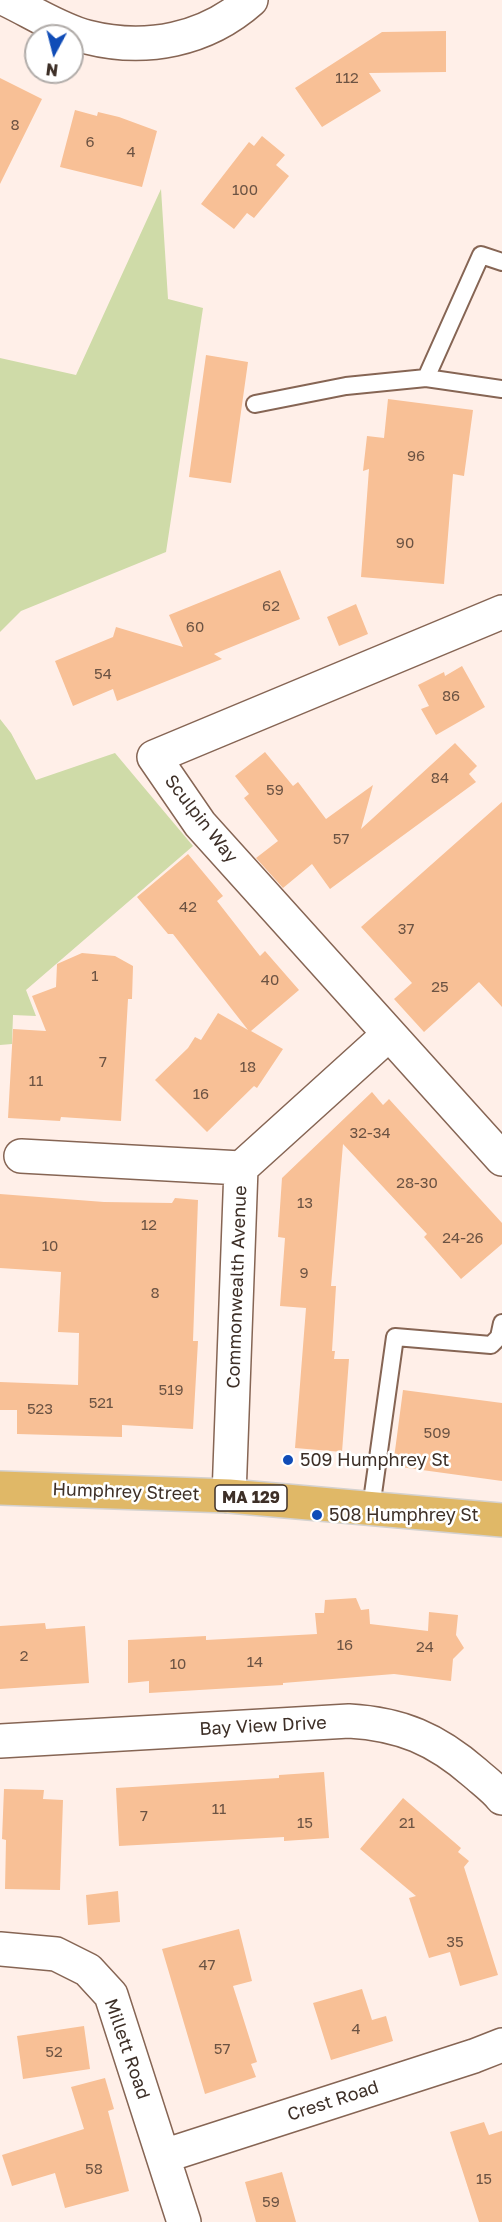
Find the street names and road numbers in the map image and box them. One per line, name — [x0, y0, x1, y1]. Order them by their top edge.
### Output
street label: Sculpin Way — [160, 771, 242, 867]
street label: Commonwealth Avenue — [223, 1185, 251, 1389]
street label: Humphrey Street — [52, 1479, 200, 1505]
road number: MA 129 — [215, 1485, 287, 1511]
street label: Bay View Drive — [199, 1712, 327, 1740]
street label: Millett Road — [100, 1996, 154, 2102]
street label: Crest Road — [285, 2076, 381, 2126]

